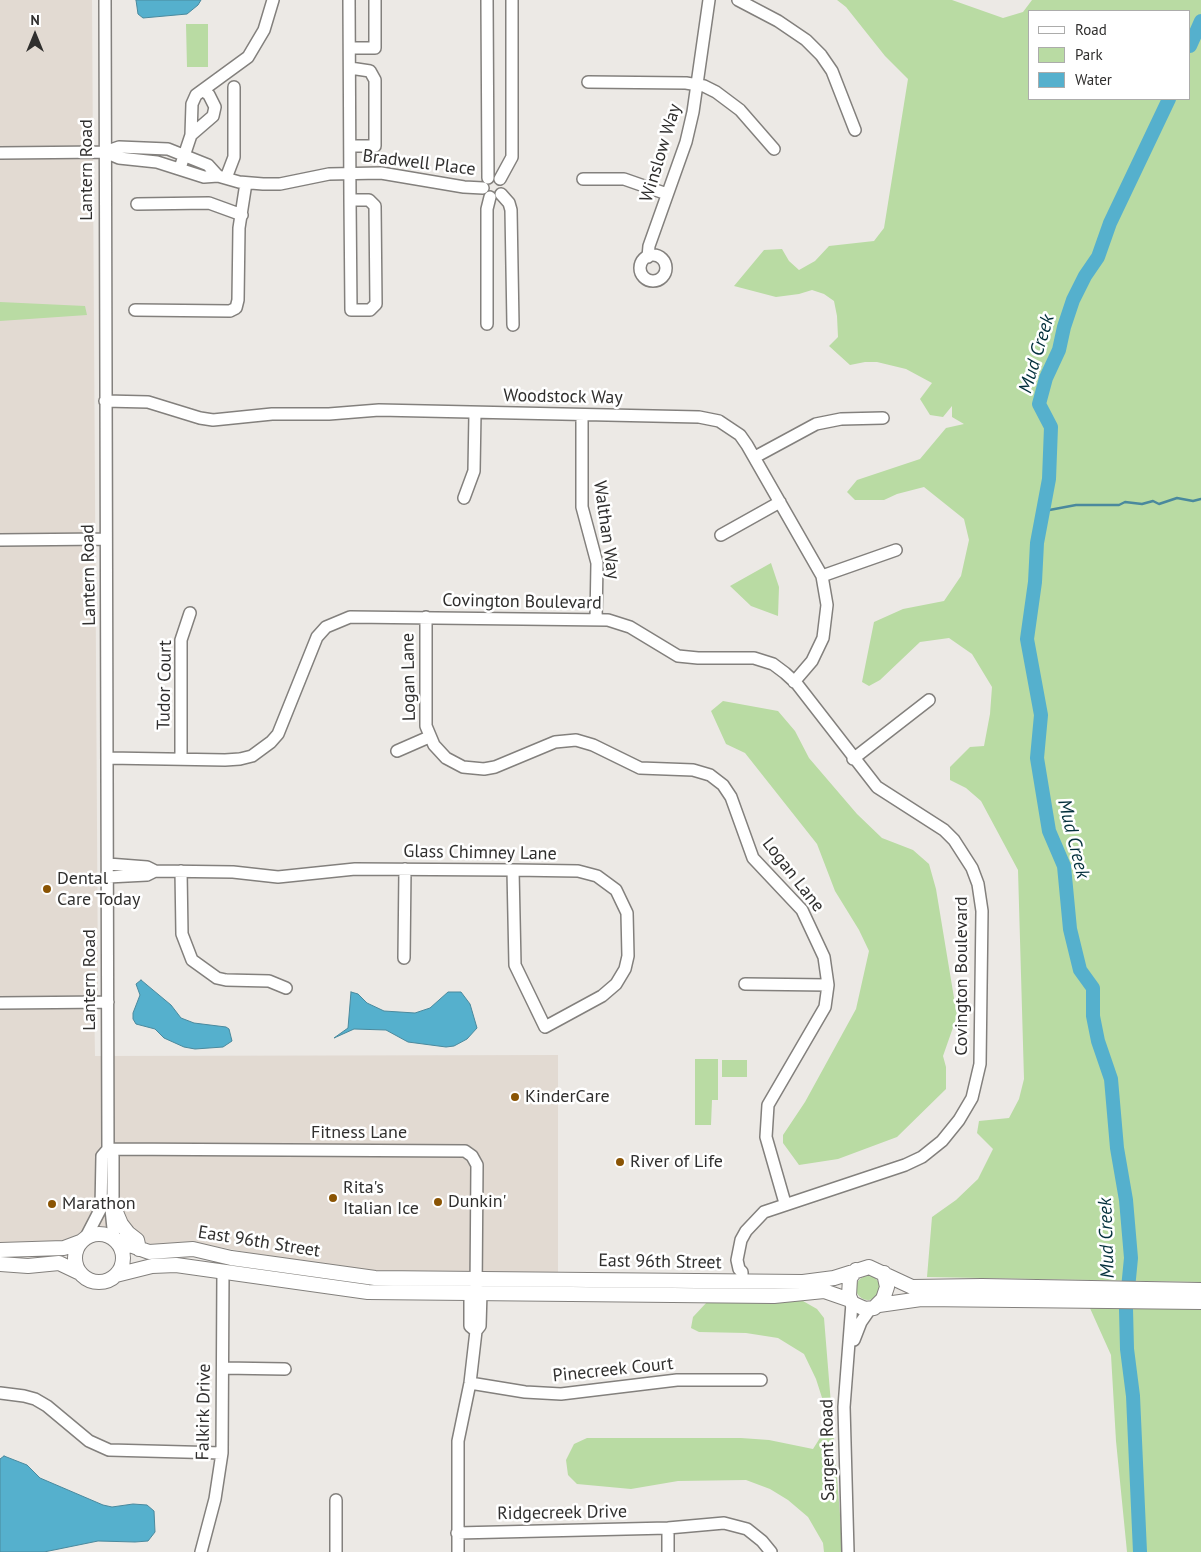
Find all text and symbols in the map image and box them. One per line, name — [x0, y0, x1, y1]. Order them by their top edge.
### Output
north arrow — [10, 10, 60, 60]
legend — [1028, 10, 1191, 100]
text: N — [30, 11, 40, 29]
text: Road — [1075, 20, 1107, 39]
text: Park — [1075, 45, 1103, 64]
text: Water — [1075, 70, 1112, 89]
street label: Winslow Way — [636, 101, 686, 205]
street label: Lantern Road — [76, 119, 98, 221]
street label: Bradwell Place — [361, 145, 477, 181]
water label: Mud Creek — [1014, 312, 1060, 396]
street label: Woodstock Way — [503, 385, 623, 409]
street label: Walthan Way — [588, 479, 624, 581]
street label: Lantern Road — [77, 524, 101, 626]
street label: Covington Boulevard — [442, 590, 602, 614]
street label: Logan Lane — [397, 633, 421, 721]
street label: Tudor Court — [153, 640, 177, 730]
water label: Mud Creek — [1052, 797, 1094, 881]
street label: Logan Lane — [757, 834, 829, 916]
street label: Glass Chimney Lane — [403, 841, 557, 865]
place label: Dental Care Today — [57, 868, 140, 911]
marker: Dental Care Today — [41, 883, 53, 895]
street label: Covington Boulevard — [951, 896, 973, 1056]
street label: Lantern Road — [79, 929, 101, 1031]
place label: KinderCare — [525, 1086, 610, 1108]
marker: KinderCare — [509, 1091, 521, 1103]
street label: Fitness Lane — [311, 1122, 407, 1144]
place label: River of Life — [630, 1151, 723, 1173]
marker: River of Life — [614, 1156, 626, 1168]
place label: Rita's Italian Ice — [343, 1177, 419, 1220]
place label: Dunkin' — [448, 1191, 507, 1213]
marker: Rita's Italian Ice — [327, 1192, 339, 1204]
place label: Marathon — [62, 1193, 136, 1215]
marker: Dunkin' — [432, 1196, 444, 1208]
water label: Mud Creek — [1094, 1197, 1120, 1279]
marker: Marathon — [46, 1198, 58, 1210]
street label: East 96th Street — [196, 1222, 322, 1262]
street label: East 96th Street — [598, 1250, 722, 1274]
street label: Pinecreek Court — [552, 1353, 674, 1387]
street label: Falkirk Drive — [192, 1363, 216, 1461]
street label: Sargent Road — [816, 1399, 840, 1501]
street label: Ridgecreek Drive — [497, 1501, 627, 1525]

